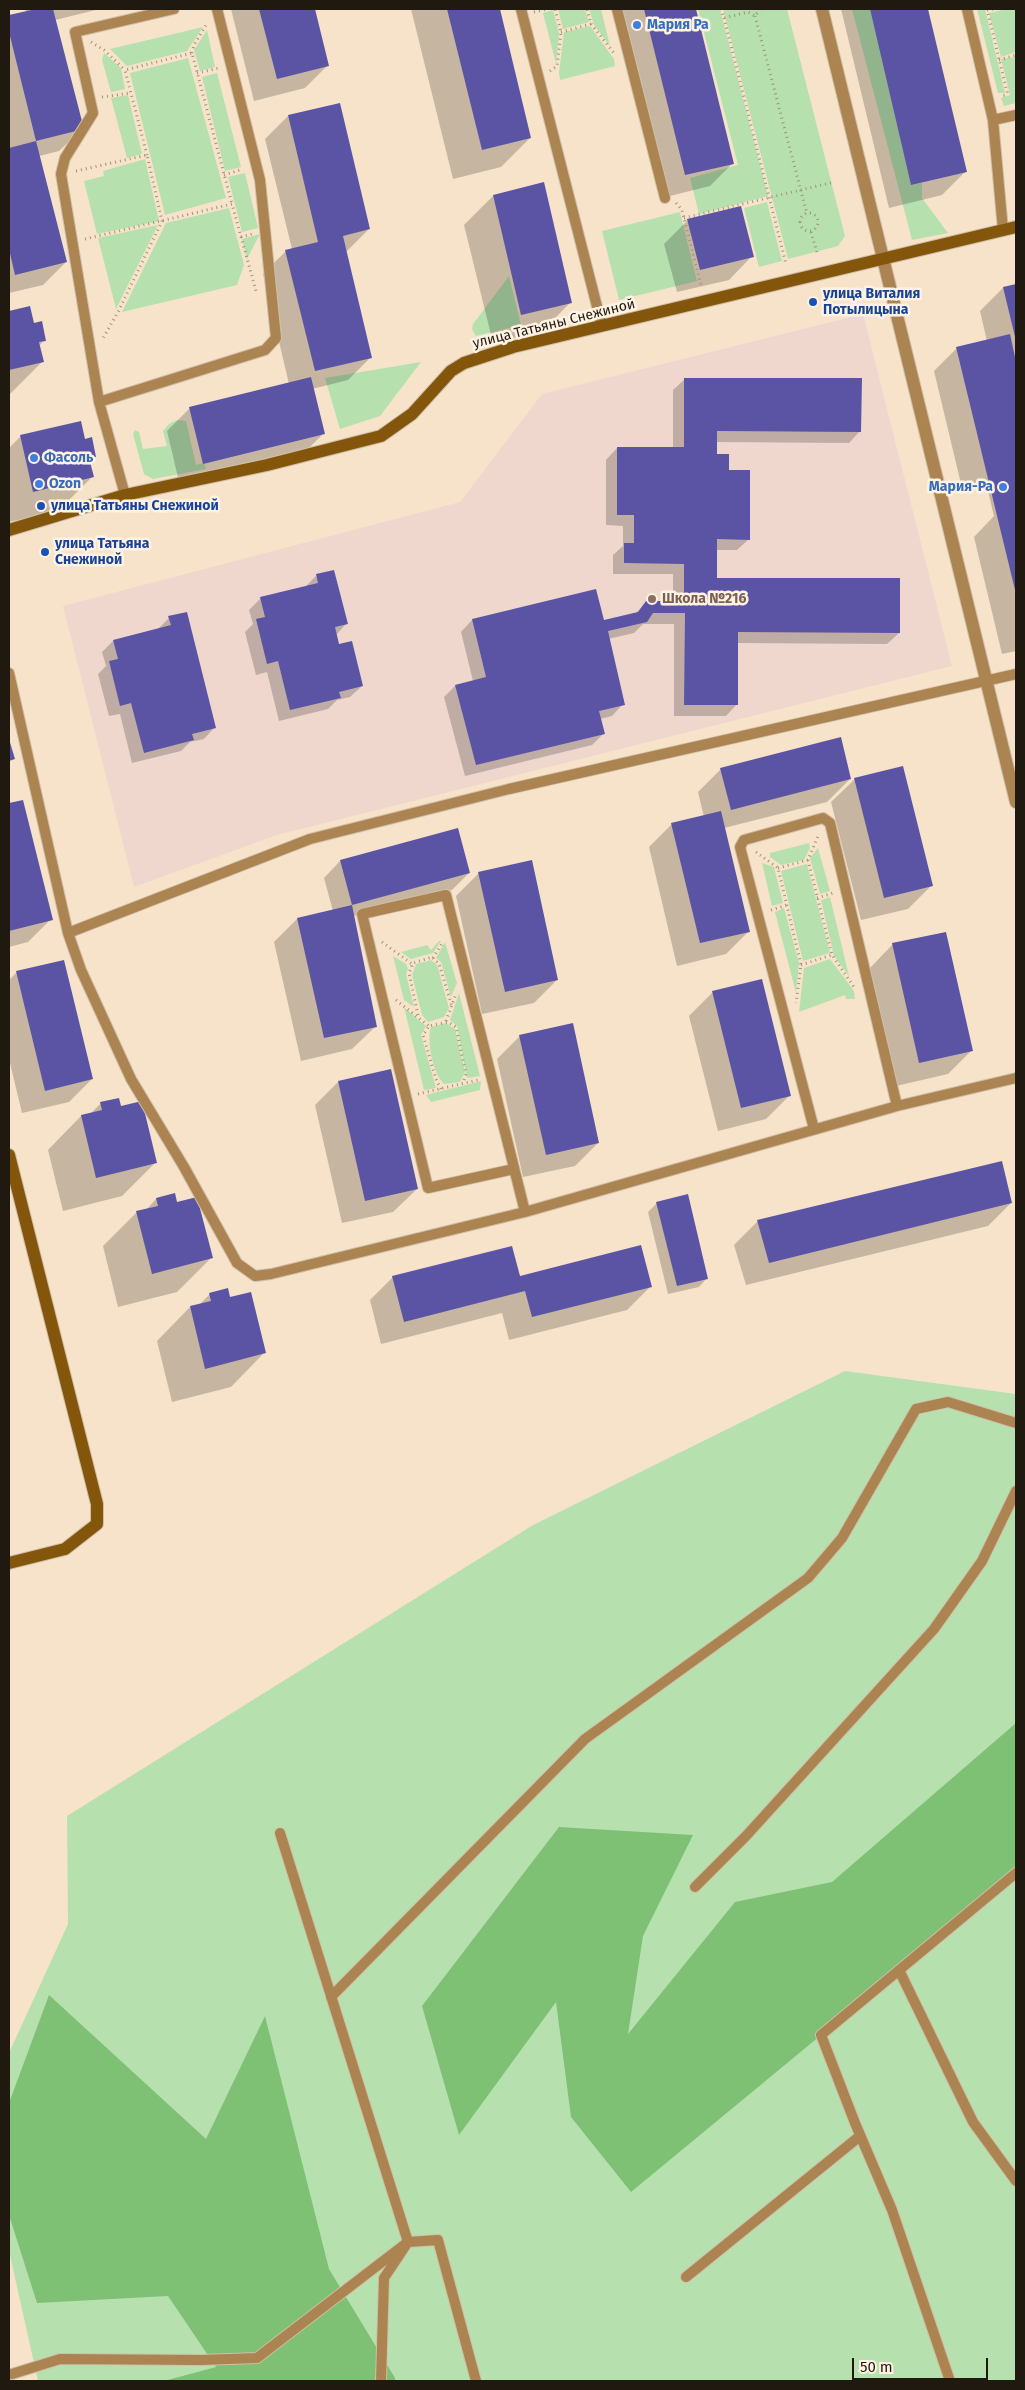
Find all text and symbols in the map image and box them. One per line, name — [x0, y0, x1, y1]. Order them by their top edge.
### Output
place label: Мария Ра — [647, 17, 709, 33]
marker: Мария Ра — [631, 19, 643, 31]
place label: улица Виталия Потылицына — [823, 286, 920, 318]
street label: улица Татьяны Снежиной — [471, 296, 637, 352]
marker: улица Виталия Потылицына — [807, 296, 819, 308]
place label: Фасоль — [44, 450, 93, 466]
marker: Фасоль — [28, 452, 40, 464]
place label: Ozon — [49, 476, 81, 492]
marker: Ozon — [33, 478, 45, 490]
place label: Мария-Ра — [929, 479, 993, 495]
marker: Мария-Ра — [997, 481, 1009, 493]
place label: улица Татьяны Снежиной — [51, 498, 219, 514]
marker: улица Татьяны Снежиной — [35, 500, 47, 512]
place label: улица Татьяна Снежиной — [55, 536, 149, 568]
marker: улица Татьяна Снежиной — [39, 546, 51, 558]
place label: Школа №216 — [662, 591, 746, 607]
marker: Школа №216 — [646, 593, 658, 605]
scale bar — [855, 2348, 991, 2380]
text: 50 m — [860, 2358, 893, 2376]

